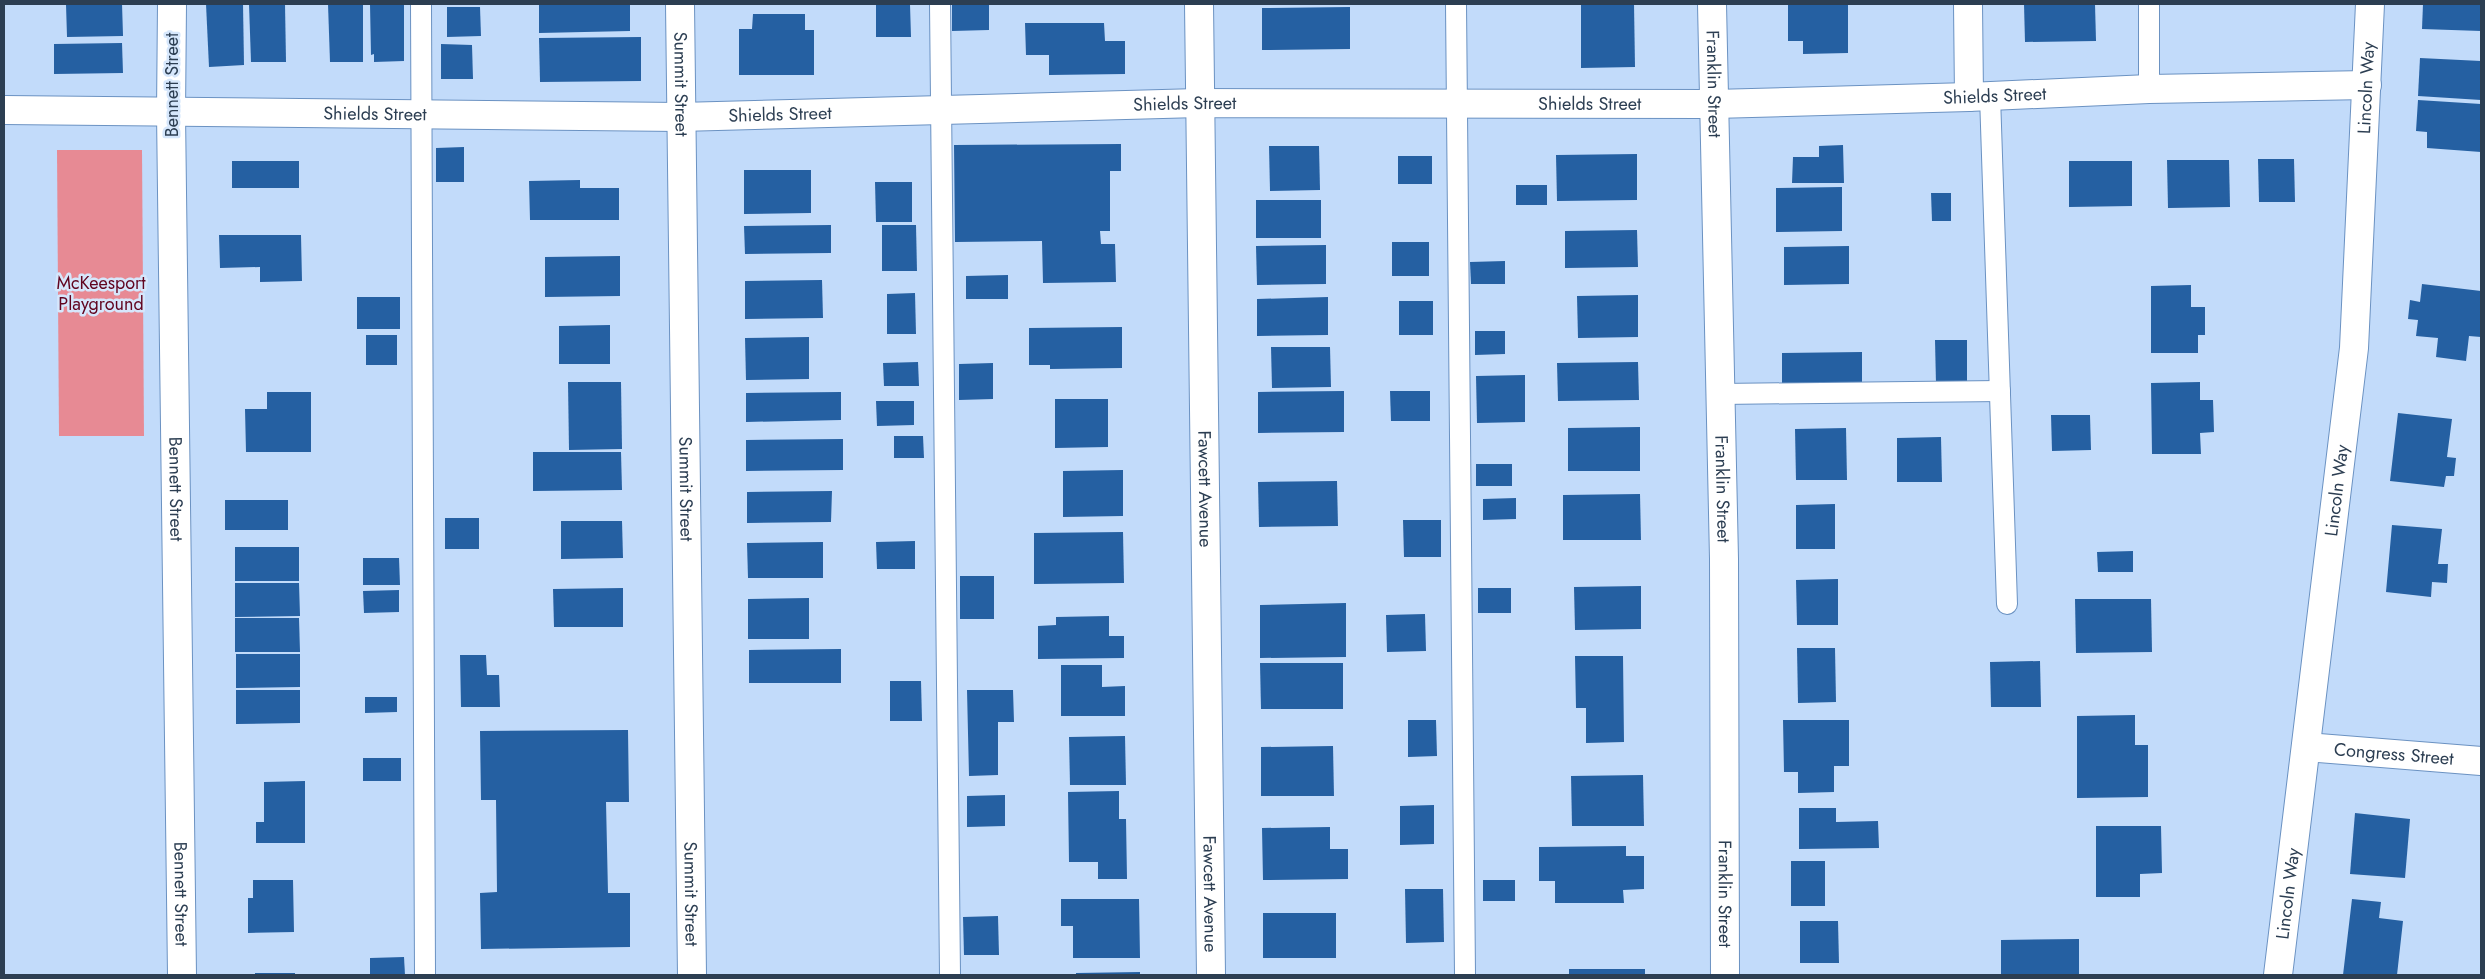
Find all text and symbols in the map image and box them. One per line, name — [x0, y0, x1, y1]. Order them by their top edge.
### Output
street label: Franklin Street — [1700, 30, 1728, 139]
street label: Summit Street — [667, 31, 695, 137]
street label: Bennett Street — [159, 32, 185, 137]
street label: Lincoln Way — [2351, 41, 2381, 135]
street label: Shields Street — [1943, 81, 2048, 111]
street label: Shields Street — [1133, 90, 1237, 118]
street label: Shields Street — [1538, 91, 1642, 117]
street label: Shields Street — [323, 100, 427, 127]
street label: Shields Street — [728, 100, 833, 129]
park label: McKeesport Playground — [56, 270, 146, 317]
street label: Fawcett Avenue — [1191, 430, 1219, 548]
street label: Franklin Street — [1708, 435, 1737, 544]
street label: Summit Street — [672, 436, 700, 542]
street label: Bennett Street — [162, 437, 189, 542]
street label: Lincoln Way — [2318, 443, 2355, 538]
street label: Congress Street — [2333, 736, 2455, 772]
street label: Fawcett Avenue — [1196, 835, 1224, 953]
street label: Franklin Street — [1712, 840, 1738, 948]
street label: Bennett Street — [167, 841, 195, 947]
street label: Summit Street — [677, 841, 705, 947]
street label: Lincoln Way — [2269, 846, 2306, 941]

